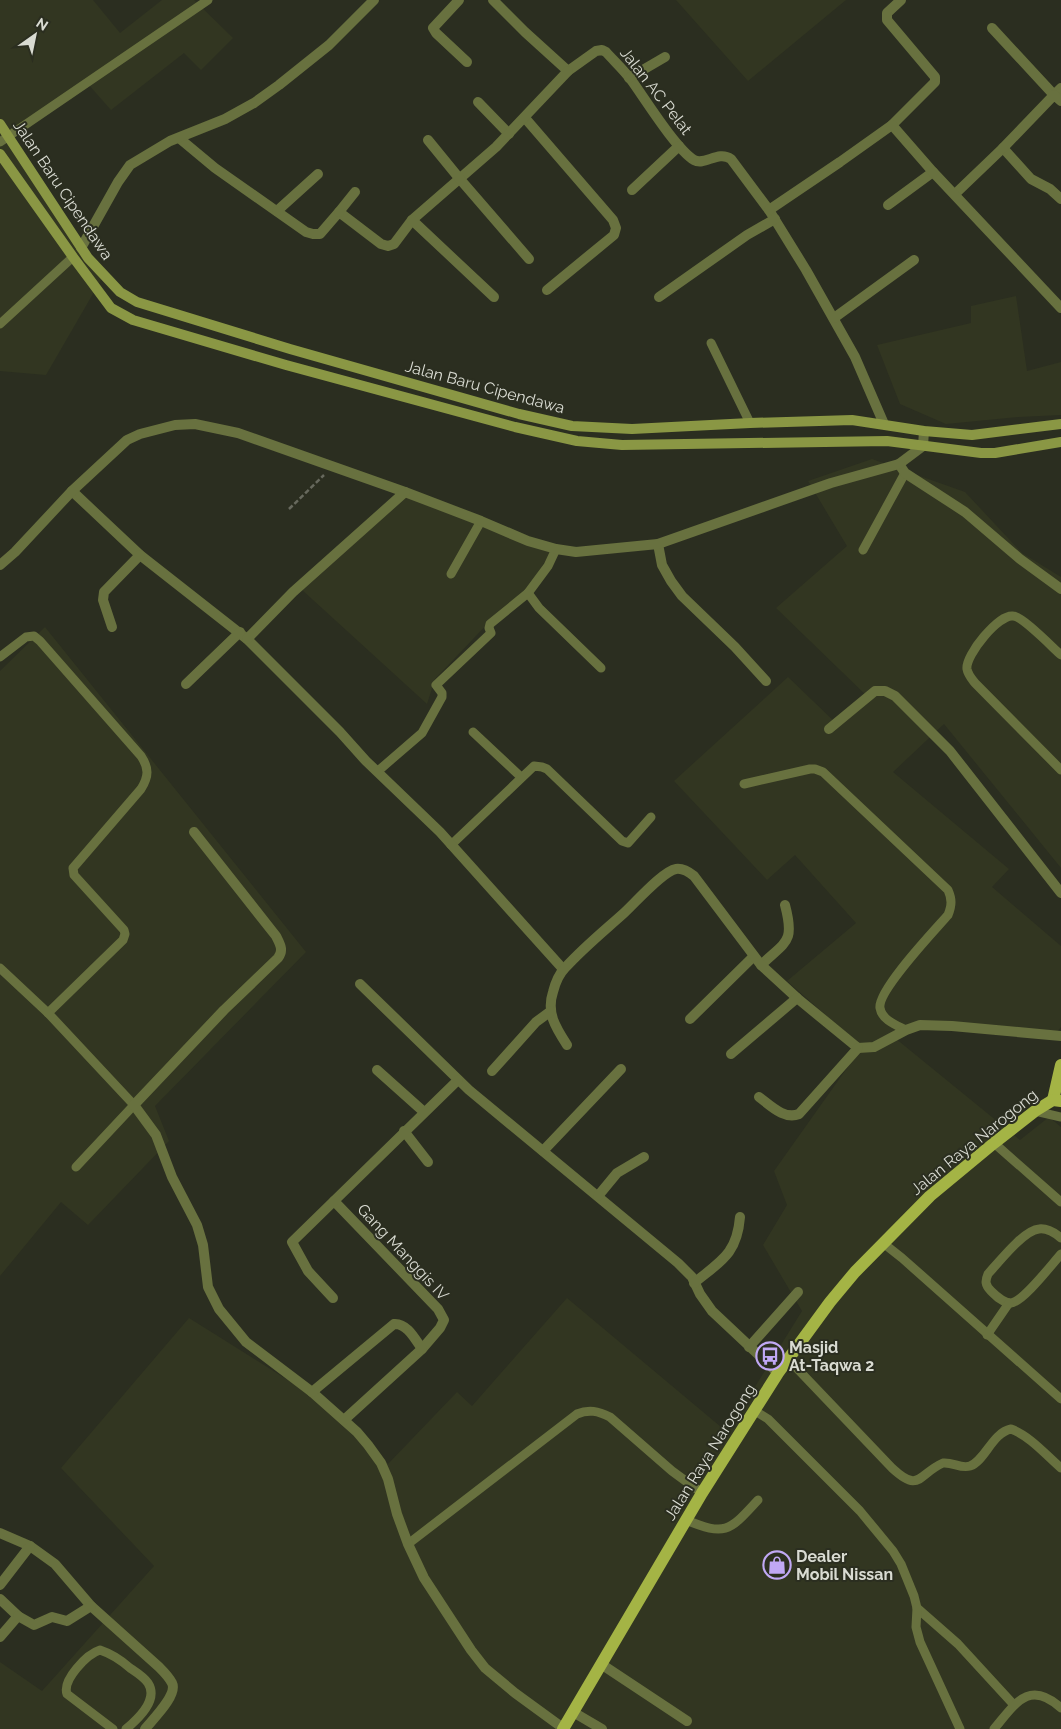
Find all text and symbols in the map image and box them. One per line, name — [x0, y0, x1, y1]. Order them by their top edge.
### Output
north arrow — [10, 10, 60, 60]
text: N — [33, 14, 51, 34]
street label: Jalan AC Pelat — [616, 44, 696, 139]
street label: Jalan Baru Cipendawa — [9, 117, 117, 263]
street label: Jalan Baru Cipendawa — [403, 357, 567, 417]
street label: Jalan Raya Narogong — [907, 1085, 1041, 1199]
street label: Gang Manggis IV — [353, 1200, 453, 1304]
place label: Masjid At-Taqwa 2 — [789, 1338, 874, 1375]
bus stop icon: Masjid At-Taqwa 2 — [755, 1341, 785, 1371]
street label: Jalan Raya Narogong — [660, 1380, 760, 1524]
place label: Dealer Mobil Nissan — [796, 1547, 893, 1584]
shop icon: Dealer Mobil Nissan — [762, 1550, 792, 1580]

